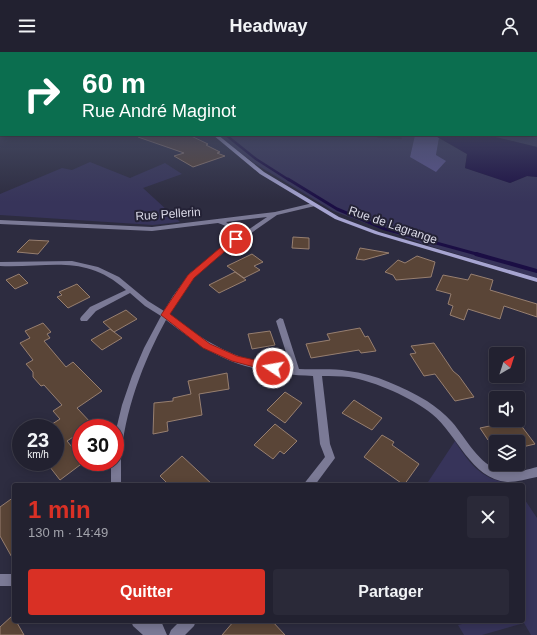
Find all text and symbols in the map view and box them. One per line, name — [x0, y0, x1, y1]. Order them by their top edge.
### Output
icon: menu — [16, 15, 38, 37]
icon: person — [499, 15, 521, 37]
text: Headway — [229, 16, 308, 36]
icon: right — [16, 68, 68, 120]
text: 60 m — [82, 68, 146, 99]
text: Rue André Maginot — [82, 101, 236, 121]
street label: Rue de Lagrange — [347, 203, 439, 247]
street label: Rue Pellerin — [135, 205, 201, 223]
pin — [219, 222, 253, 256]
icon: arrive — [225, 228, 247, 250]
position arrow — [252, 347, 294, 389]
north arrow — [489, 347, 525, 383]
map controls — [489, 347, 525, 471]
button: sound — [489, 391, 525, 427]
speed limit sign: 30 — [72, 419, 124, 471]
text: 23 — [27, 429, 49, 451]
button: layers — [489, 435, 525, 471]
text: km/h — [27, 449, 49, 460]
text: 1 min — [28, 496, 91, 523]
button: close — [467, 496, 509, 538]
text: 130 m · 14:49 — [28, 525, 108, 540]
button: Quitter — [28, 569, 265, 615]
button: Partager — [273, 569, 509, 615]

